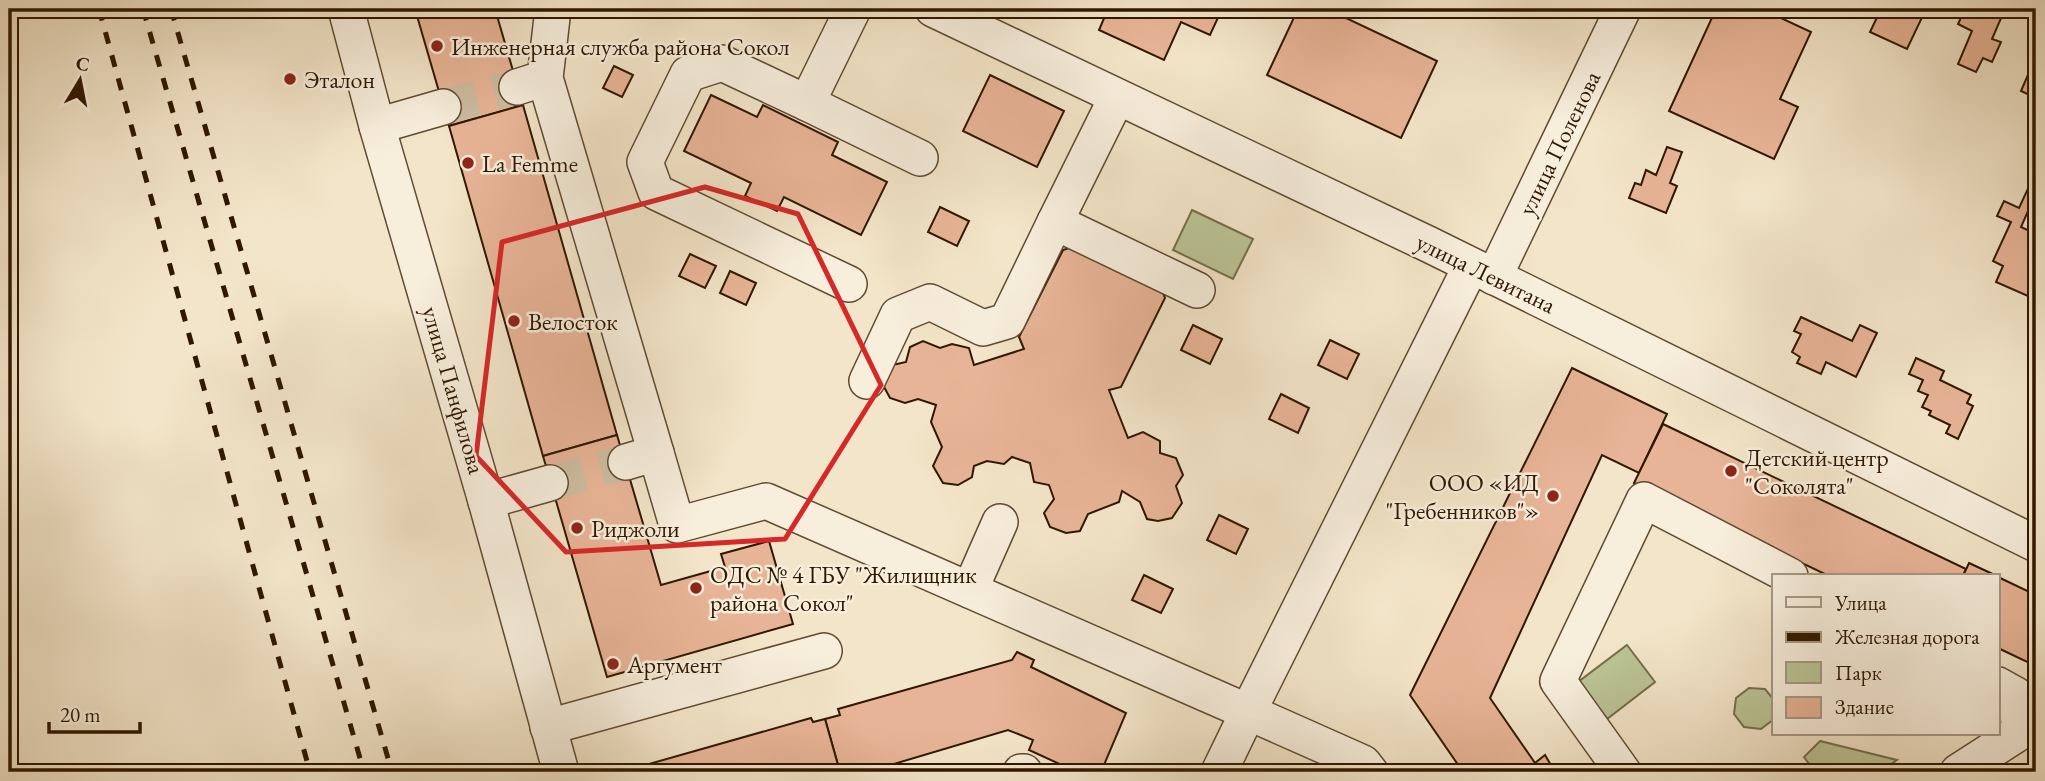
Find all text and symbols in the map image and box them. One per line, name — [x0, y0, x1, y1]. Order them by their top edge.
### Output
place label: Инженерная служба района Сокол — [451, 31, 789, 62]
marker: Инженерная служба района Сокол — [429, 38, 445, 54]
north arrow — [46, 46, 116, 116]
text: С — [74, 50, 92, 77]
place label: Эталон — [304, 64, 375, 95]
street label: улица Поленова — [1511, 65, 1608, 220]
marker: Эталон — [282, 71, 298, 87]
place label: La Femme — [482, 148, 578, 179]
marker: La Femme — [460, 155, 476, 171]
street label: улица Левитана — [1411, 226, 1561, 320]
street label: улица Панфилова — [415, 303, 493, 478]
place label: Велосток — [528, 306, 618, 337]
marker: Велосток — [506, 313, 522, 329]
place label: Детский центр "Соколята" — [1745, 442, 1889, 501]
marker: Детский центр "Соколята" — [1723, 463, 1739, 479]
place label: ООО «ИД "Гребенников"» — [1386, 467, 1539, 526]
marker: ООО «ИД "Гребенников"» — [1545, 488, 1561, 504]
place label: Риджоли — [591, 513, 680, 544]
marker: Риджоли — [569, 520, 585, 536]
place label: ОДС № 4 ГБУ "Жилищник района Сокол" — [710, 559, 977, 618]
legend — [1772, 574, 2000, 736]
marker: ОДС № 4 ГБУ "Жилищник района Сокол" — [688, 580, 704, 596]
text: Улица — [1834, 589, 1887, 616]
text: Железная дорога — [1834, 623, 1980, 650]
place label: Аргумент — [626, 649, 722, 680]
marker: Аргумент — [605, 656, 621, 672]
text: Парк — [1835, 659, 1882, 686]
scale bar — [49, 690, 140, 734]
text: Здание — [1835, 693, 1894, 720]
text: 20 m — [60, 701, 101, 728]

